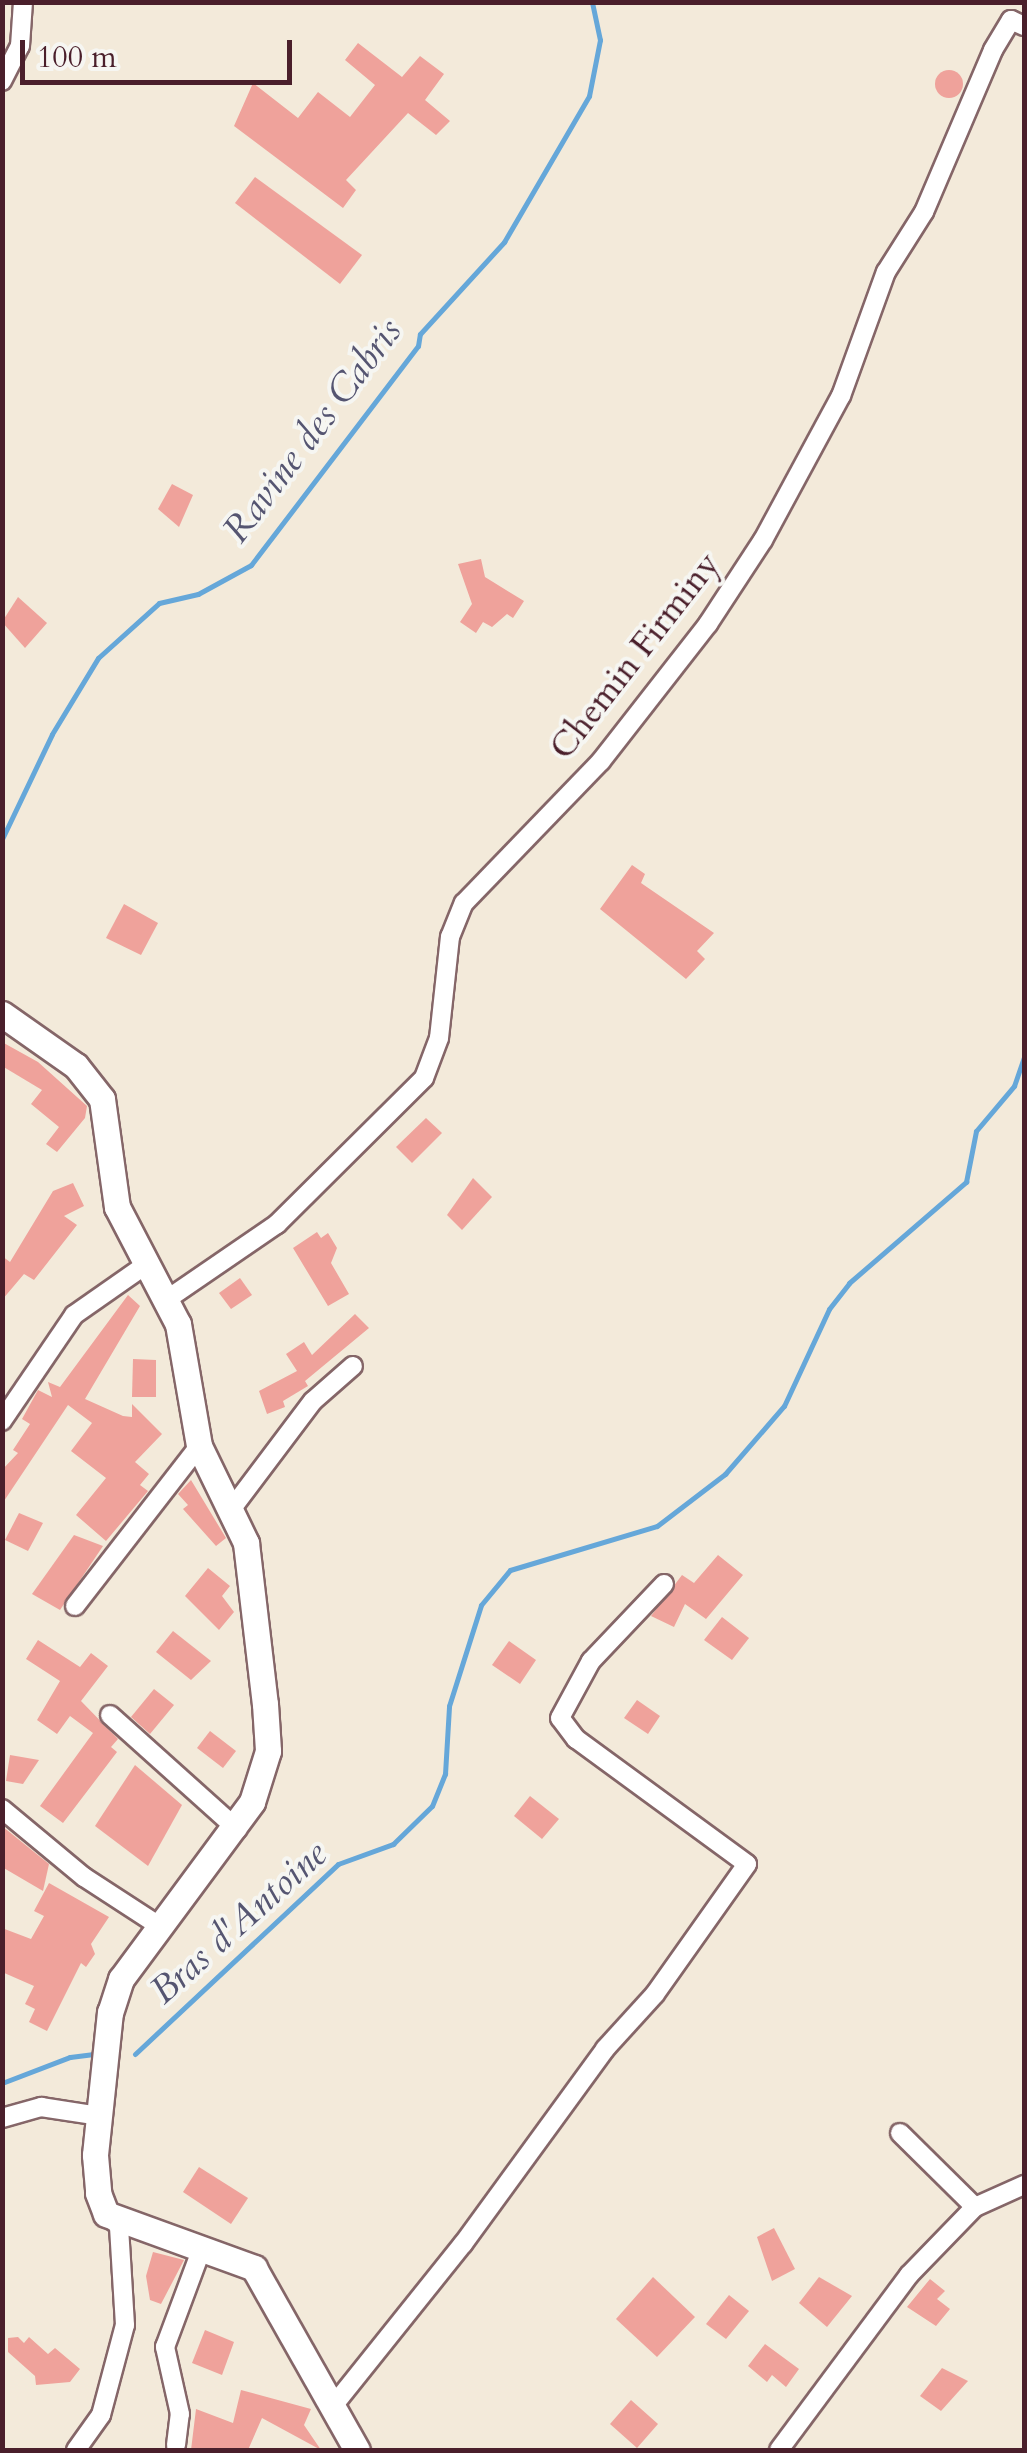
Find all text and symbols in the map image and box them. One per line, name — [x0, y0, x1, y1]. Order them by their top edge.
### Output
scale bar — [25, 20, 298, 82]
text: 100 m — [37, 37, 117, 78]
water label: Ravine des Cabris — [214, 310, 412, 552]
street label: Chemin Firminy — [541, 544, 729, 768]
water label: Bras d'Antoine — [141, 1832, 337, 2014]

